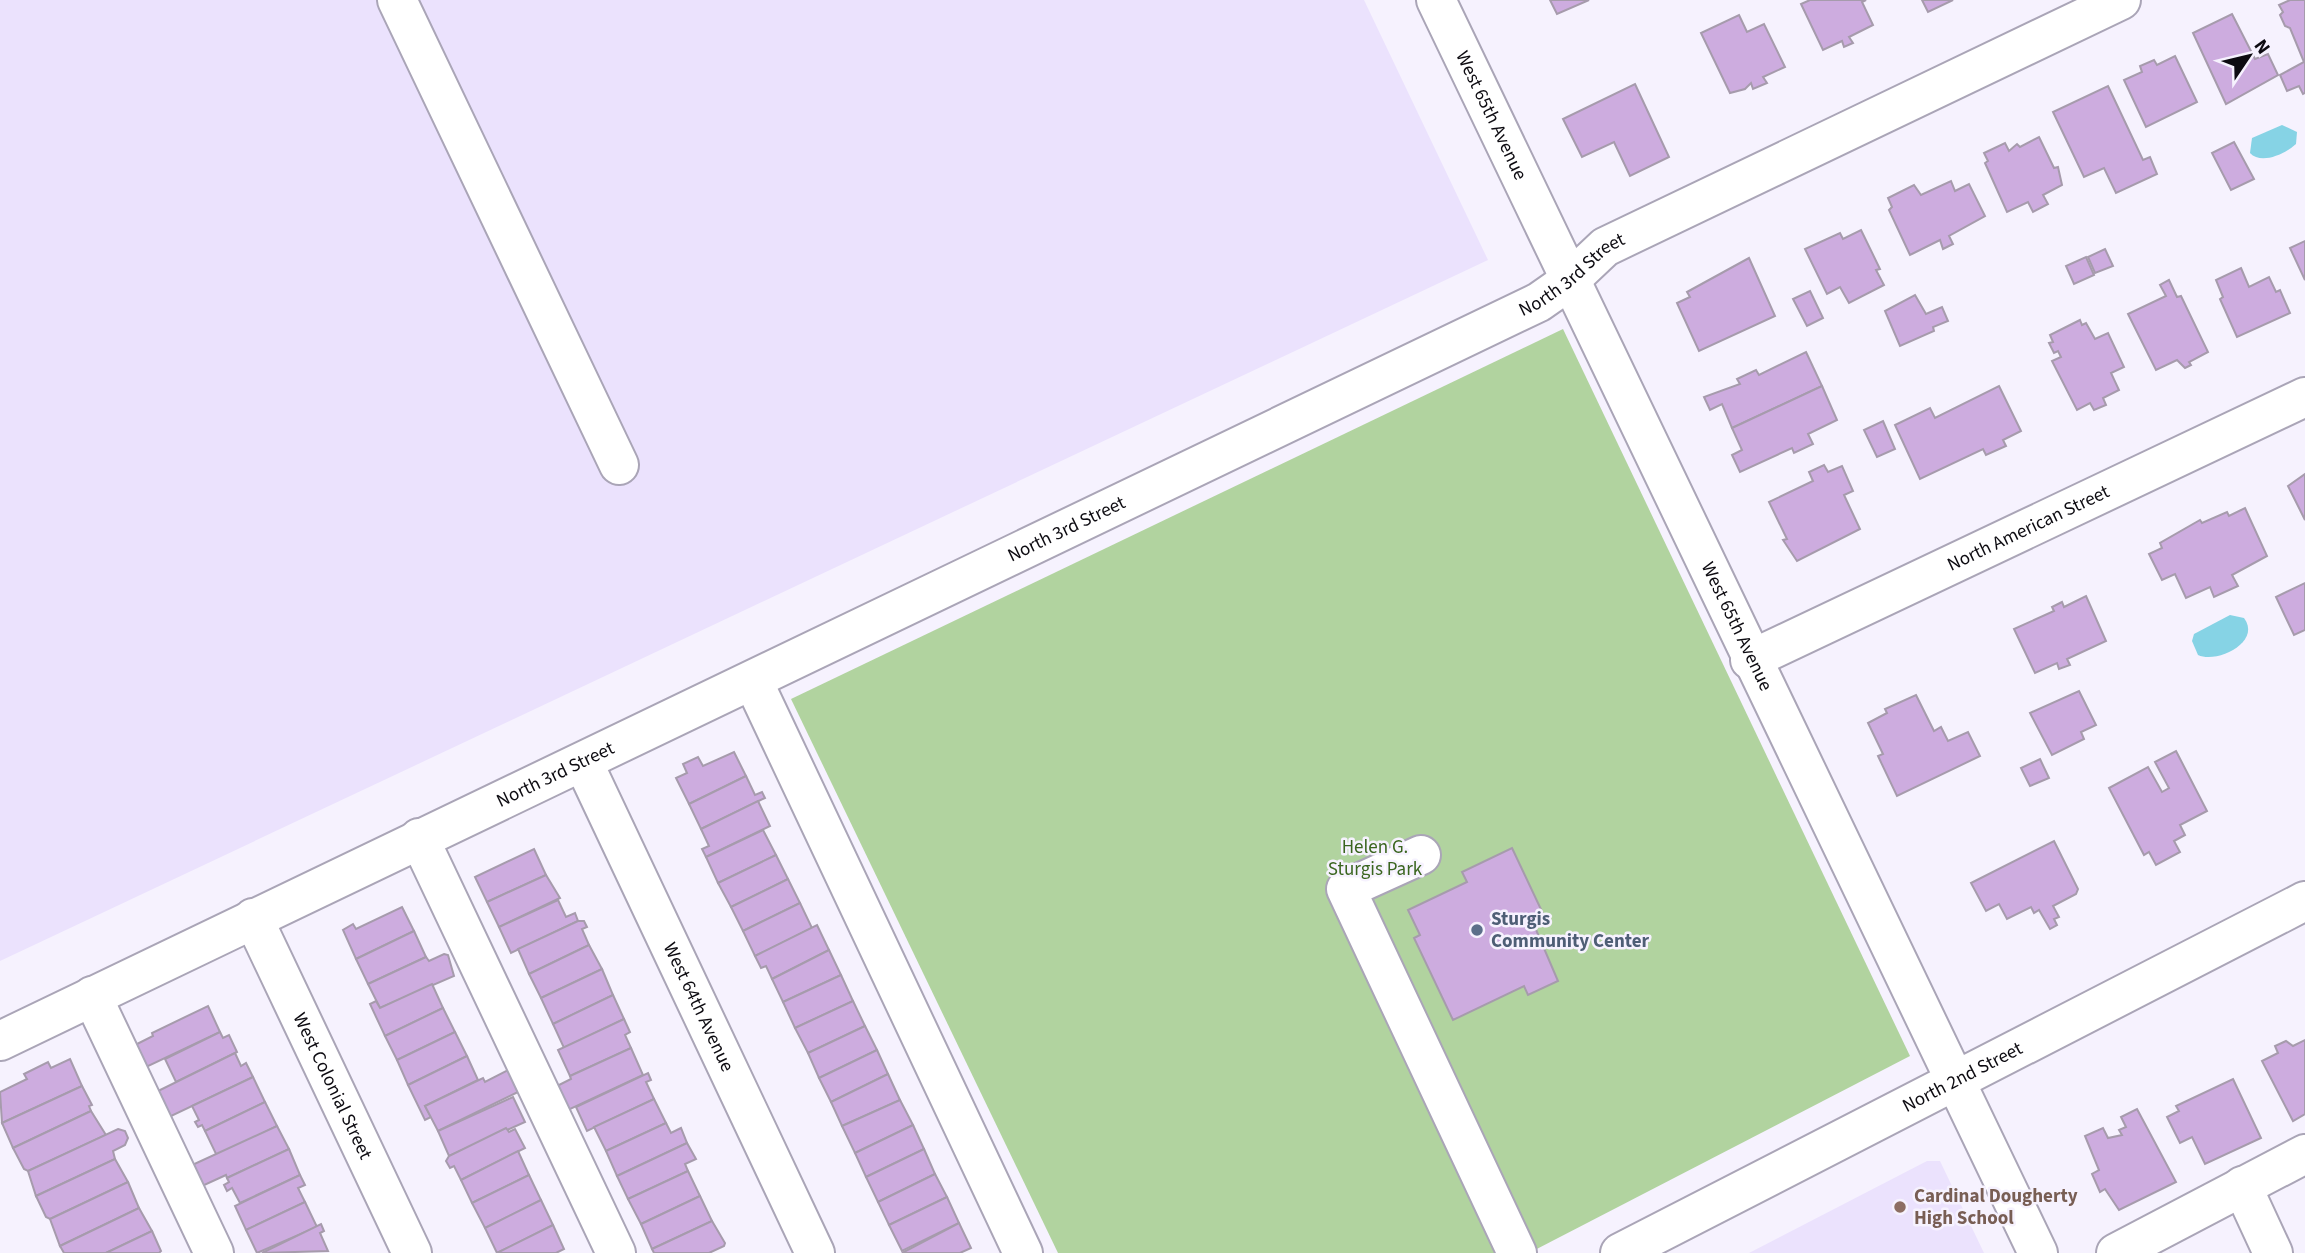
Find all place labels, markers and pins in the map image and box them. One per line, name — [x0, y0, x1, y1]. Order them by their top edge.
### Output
place label: Sturgis Community Center — [1491, 906, 1650, 955]
marker: Sturgis Community Center — [1469, 922, 1485, 938]
place label: Cardinal Dougherty High School — [1914, 1183, 2078, 1232]
marker: Cardinal Dougherty High School — [1892, 1199, 1908, 1215]

